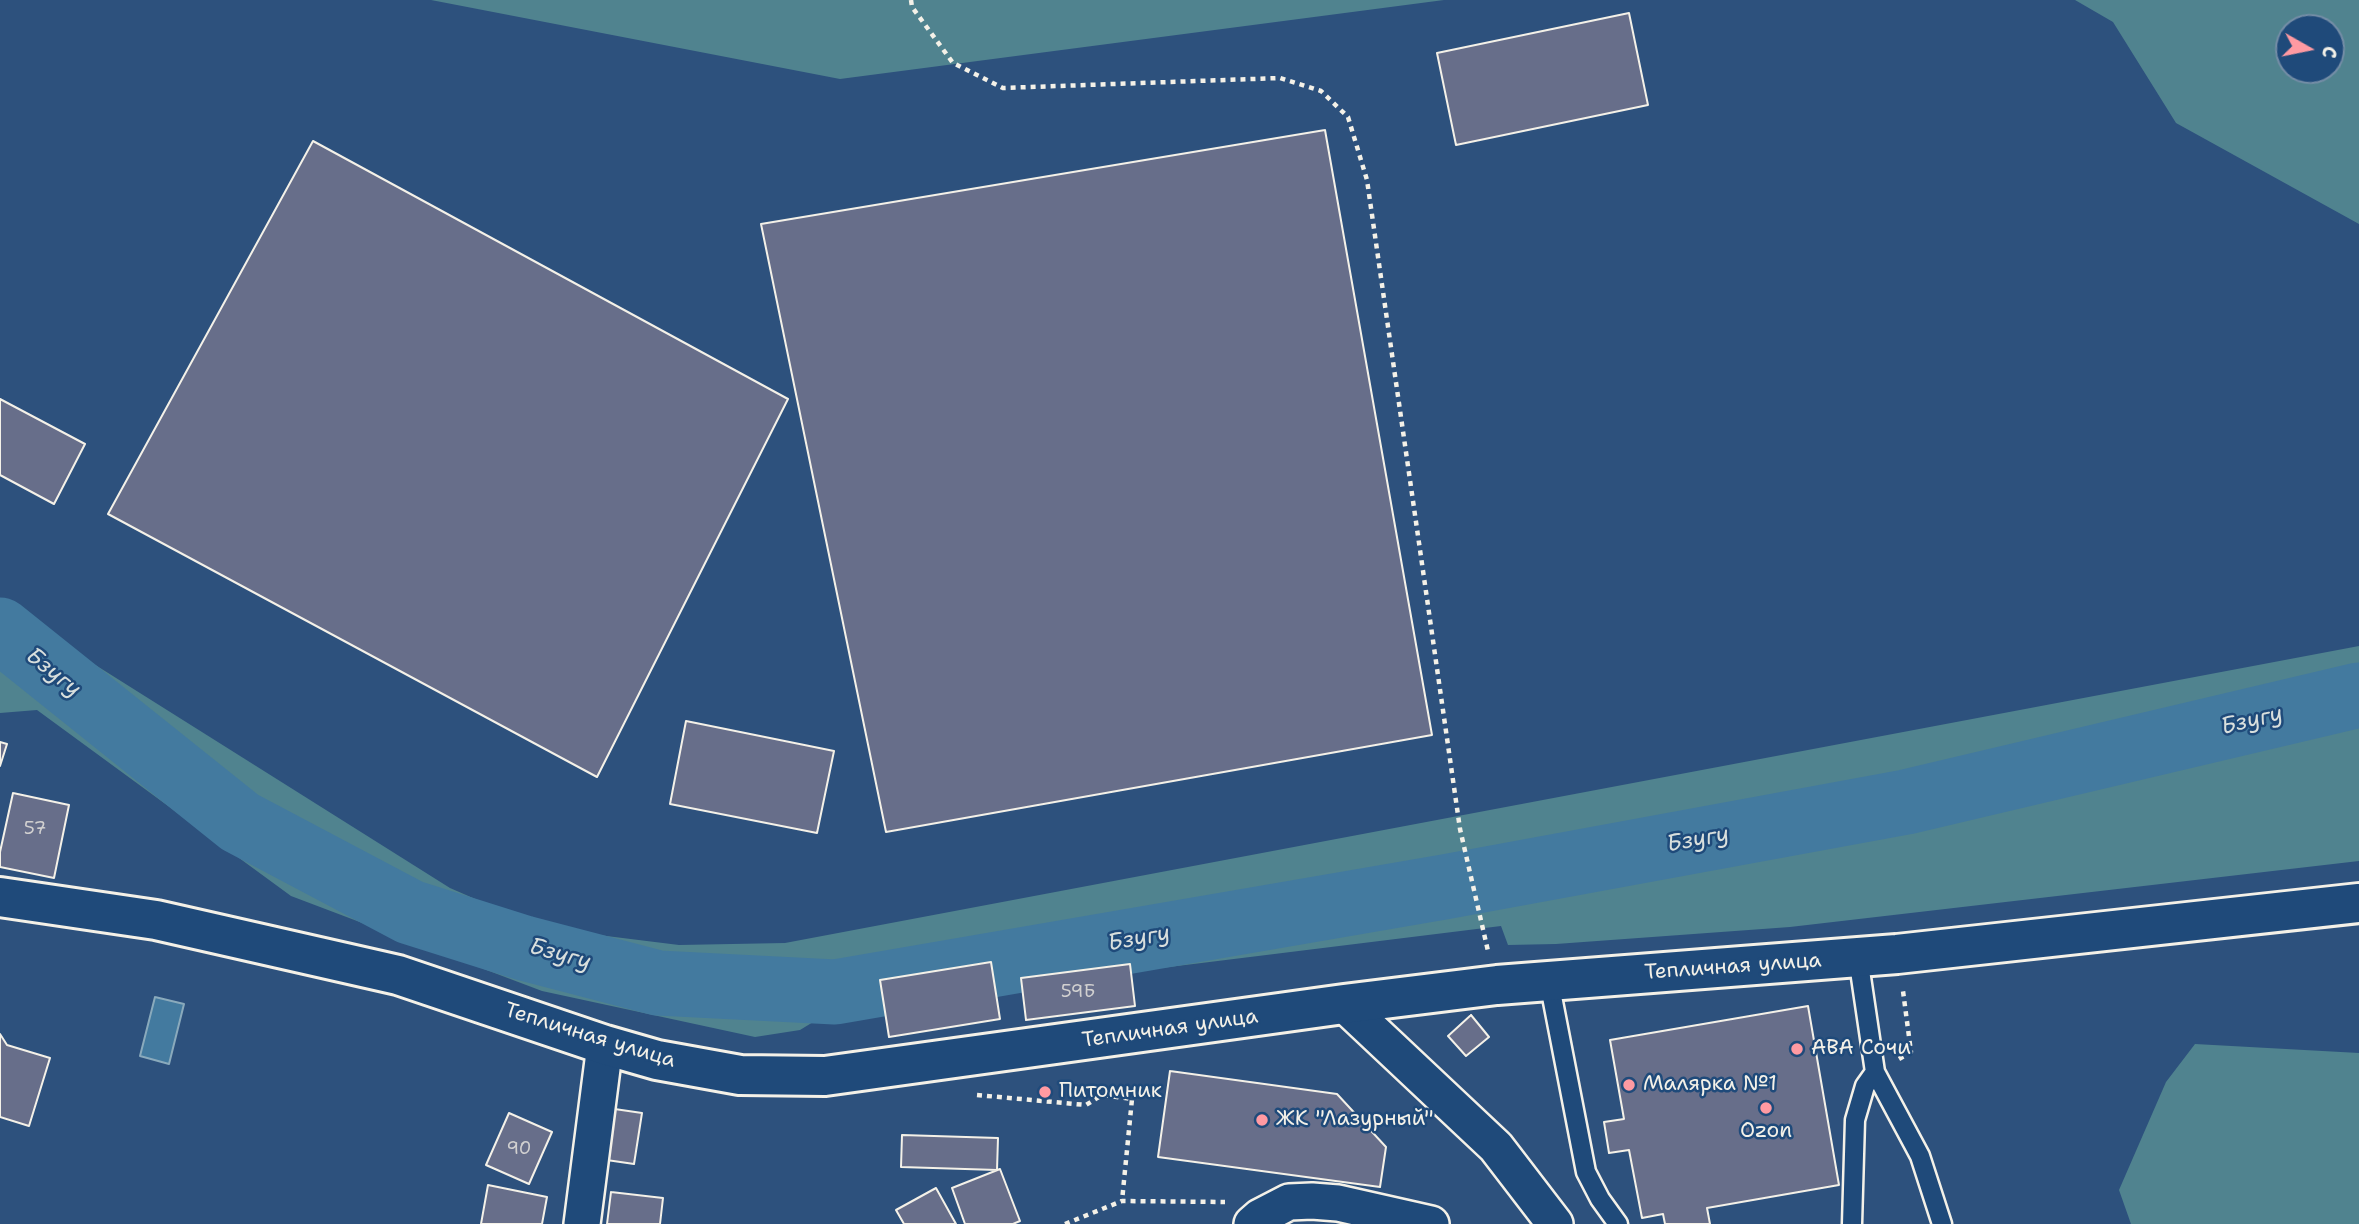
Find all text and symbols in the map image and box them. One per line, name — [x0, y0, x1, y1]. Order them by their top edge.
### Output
north arrow — [2275, 14, 2345, 84]
text: С — [2316, 44, 2343, 60]
water label: Бзугу — [20, 642, 86, 704]
water label: Бзугу — [2218, 700, 2286, 742]
house number: 57 — [24, 818, 46, 840]
water label: Бзугу — [1665, 821, 1731, 859]
water label: Бзугу — [1106, 920, 1172, 958]
water label: Бзугу — [526, 933, 594, 977]
street label: Тепличная улица — [1644, 948, 1822, 986]
house number: 59Б — [1061, 981, 1095, 1003]
street label: Тепличная улица — [501, 998, 679, 1074]
street label: Тепличная улица — [1080, 1004, 1260, 1054]
place label: АВА Сочи — [1811, 1036, 1911, 1062]
marker: АВА Сочи — [1789, 1041, 1805, 1057]
place label: Малярка №1 — [1643, 1072, 1777, 1098]
marker: Малярка №1 — [1621, 1077, 1637, 1093]
place label: Питомник — [1059, 1079, 1162, 1105]
marker: Питомник — [1037, 1084, 1053, 1100]
marker: Ozon — [1758, 1100, 1774, 1116]
place label: ЖК "Лазурный" — [1276, 1107, 1434, 1133]
marker: ЖК "Лазурный" — [1254, 1112, 1270, 1128]
place label: Ozon — [1740, 1119, 1792, 1145]
house number: 90 — [507, 1138, 531, 1160]

